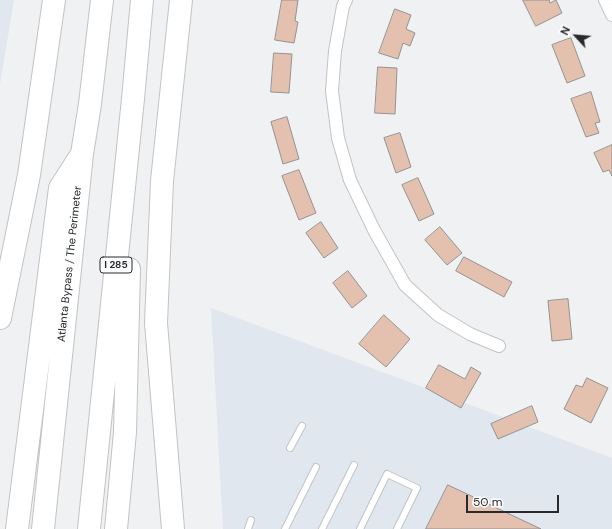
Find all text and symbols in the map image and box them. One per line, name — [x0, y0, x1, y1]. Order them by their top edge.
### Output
north arrow — [556, 16, 596, 56]
text: N — [557, 24, 573, 37]
street label: Atlanta Bypass / The Perimeter — [55, 185, 85, 343]
road number: I 285 — [100, 257, 132, 273]
scale bar — [468, 487, 561, 513]
text: 50 m — [473, 494, 502, 510]

